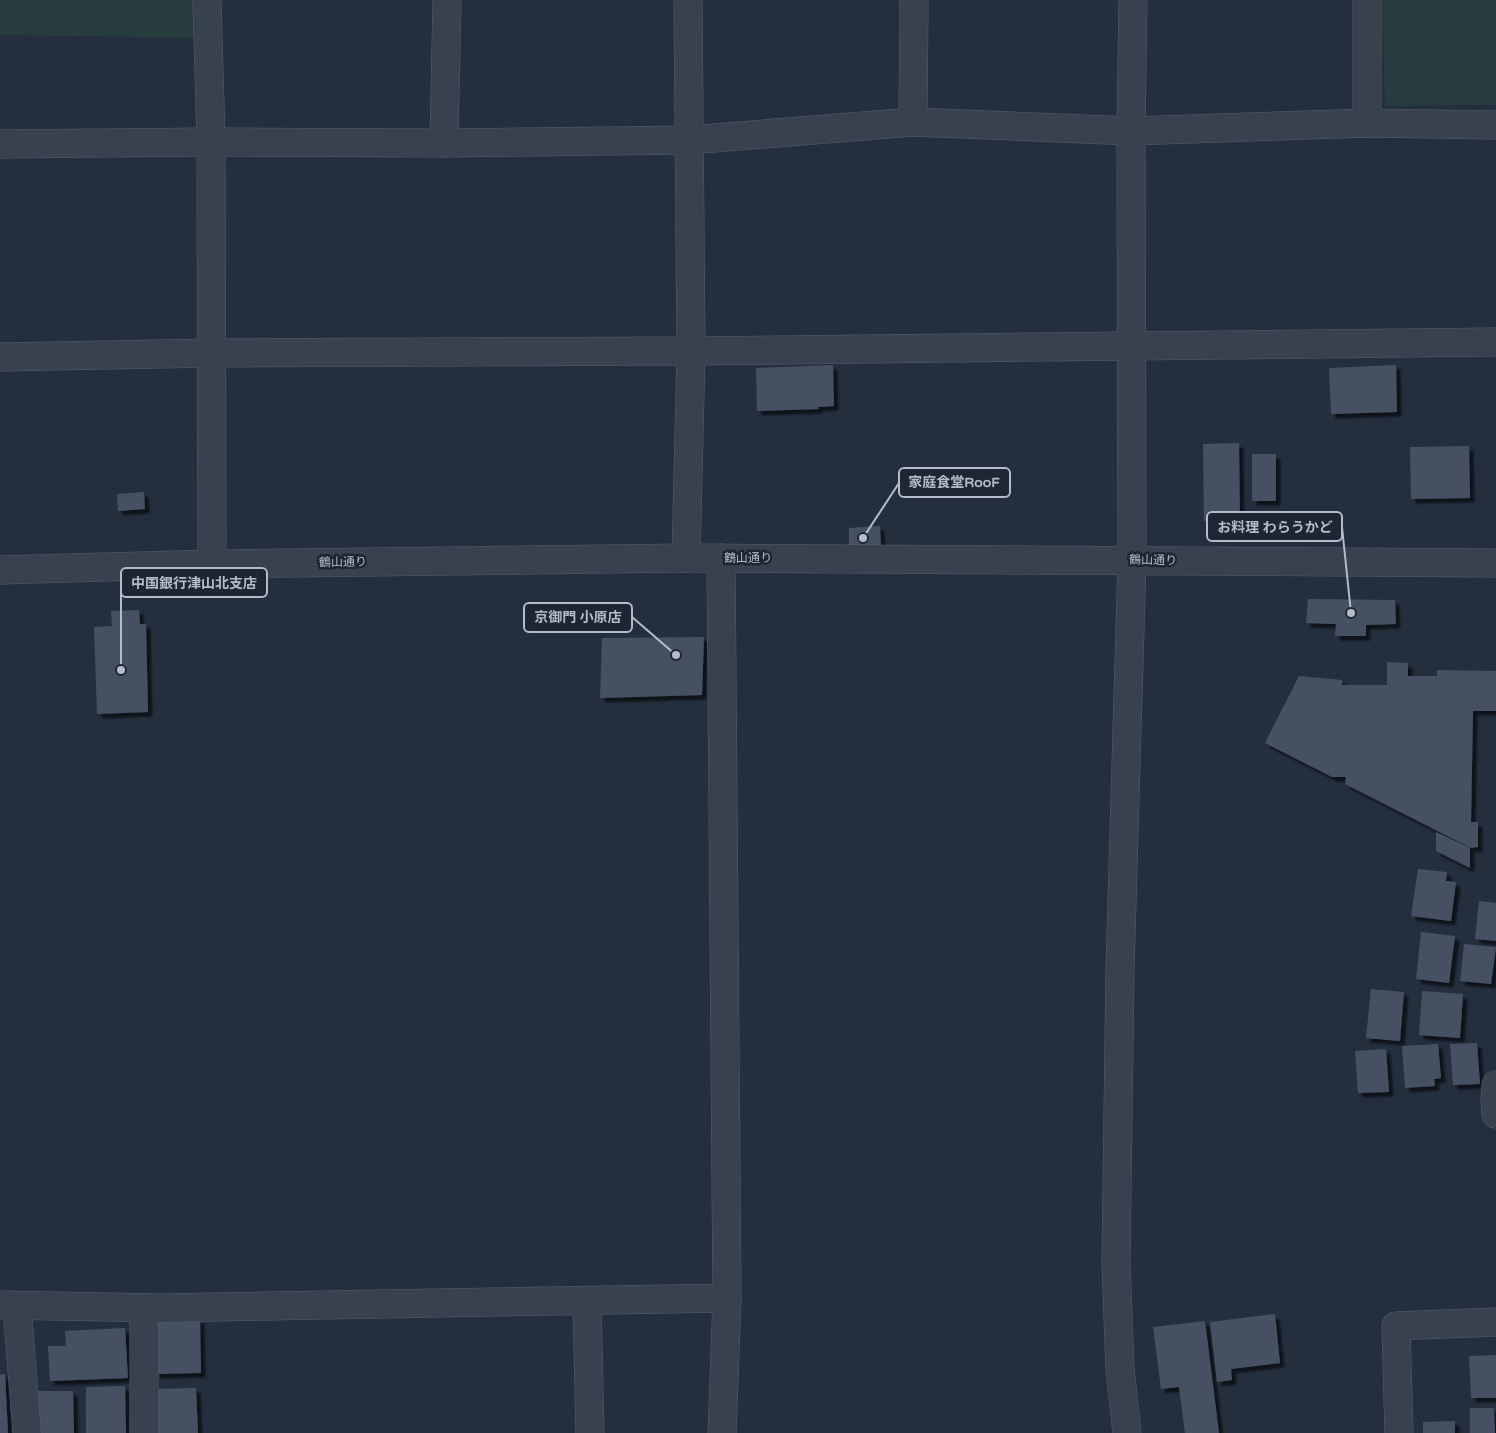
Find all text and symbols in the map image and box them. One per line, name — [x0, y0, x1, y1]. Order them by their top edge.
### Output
callout: 家庭食堂RooF — [899, 468, 1010, 497]
text: 家庭食堂RooF — [908, 474, 1000, 491]
callout: お料理 わらうかど — [1207, 512, 1342, 541]
text: お料理 わらうかど — [1217, 519, 1333, 536]
street label: 鶴山通り — [724, 551, 772, 565]
street label: 鶴山通り — [1129, 553, 1177, 567]
street label: 鶴山通り — [319, 555, 367, 569]
callout: 中国銀行津山北支店 — [121, 568, 267, 597]
text: 中国銀行津山北支店 — [131, 575, 257, 592]
callout: 京御門 小原店 — [524, 603, 632, 632]
text: 京御門 小原店 — [534, 609, 622, 626]

